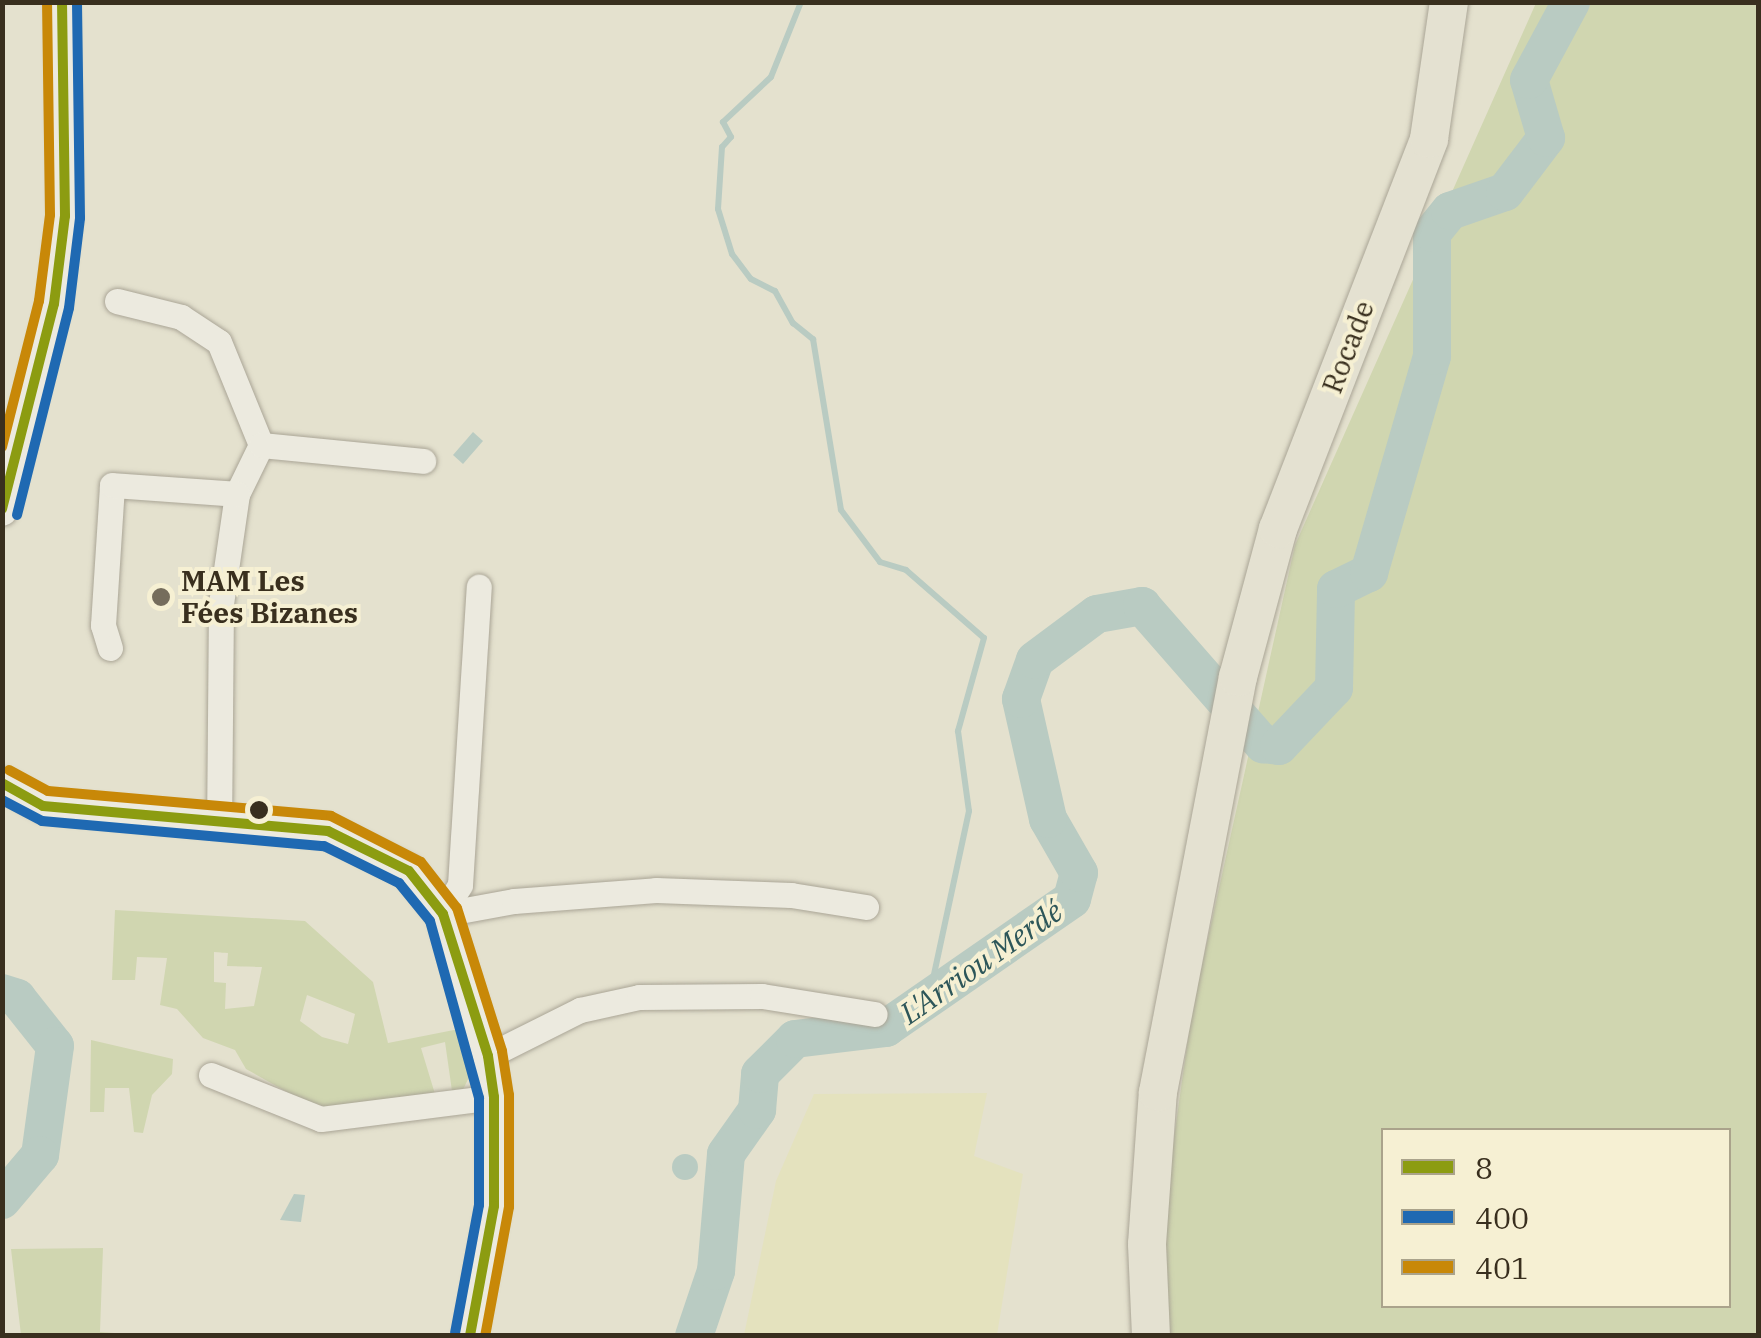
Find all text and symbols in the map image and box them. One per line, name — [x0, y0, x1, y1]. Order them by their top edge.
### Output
street label: Rocade — [1315, 296, 1381, 398]
place label: MAM Les Fées Bizanes — [181, 564, 358, 630]
marker: MAM Les Fées Bizanes — [150, 586, 172, 608]
unlabelled marker — [249, 800, 269, 820]
water label: L'Arriou Merdé — [893, 893, 1069, 1031]
legend — [1381, 1128, 1731, 1308]
text: 8 — [1475, 1148, 1493, 1187]
text: 400 — [1475, 1198, 1529, 1237]
text: 401 — [1475, 1248, 1529, 1287]

